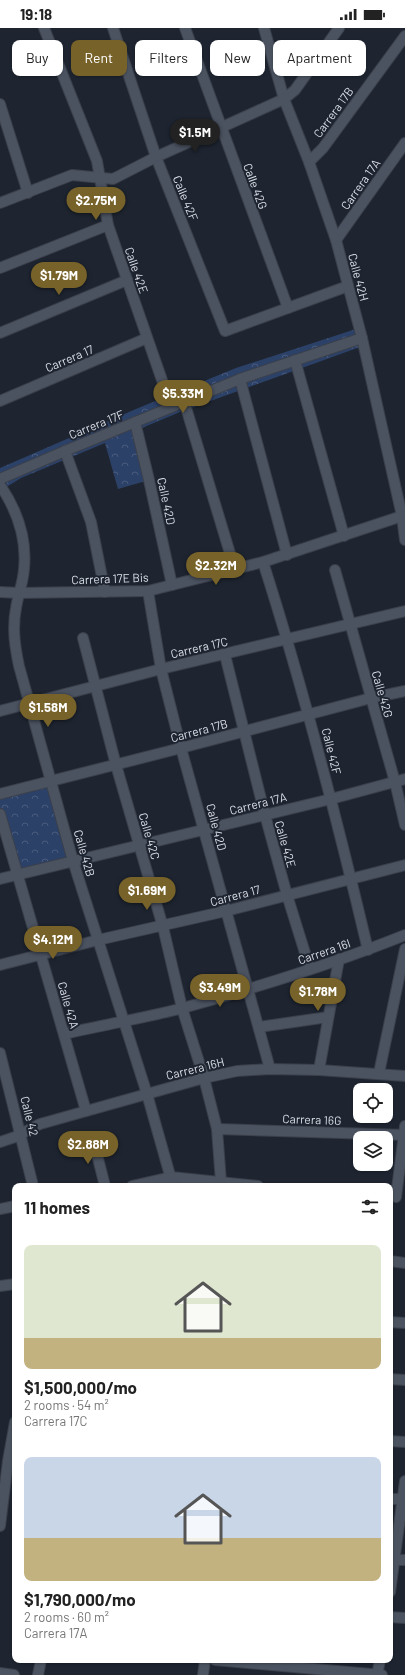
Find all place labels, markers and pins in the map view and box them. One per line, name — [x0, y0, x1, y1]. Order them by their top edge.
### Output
pin: $1.5M — [167, 119, 223, 153]
pin: $2.75M — [63, 187, 129, 221]
pin: $1.79M — [26, 262, 92, 296]
pin: $5.33M — [150, 380, 216, 414]
pin: $2.32M — [183, 552, 249, 586]
pin: $1.58M — [15, 694, 81, 728]
pin: $1.69M — [114, 877, 180, 911]
pin: $4.12M — [20, 926, 86, 960]
pin: $3.49M — [187, 974, 253, 1008]
pin: $1.78M — [285, 978, 351, 1012]
pin: $2.88M — [55, 1131, 121, 1165]

